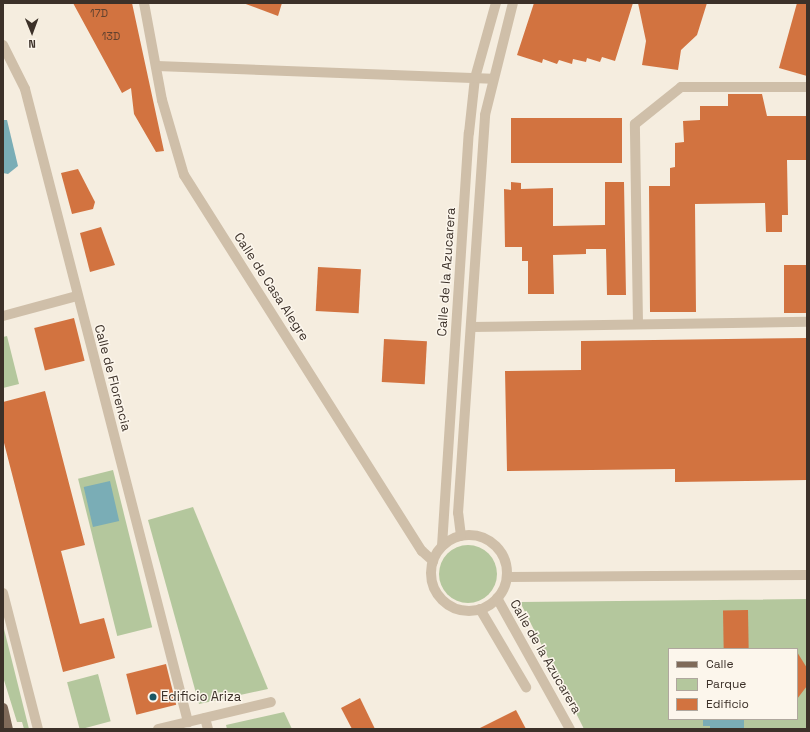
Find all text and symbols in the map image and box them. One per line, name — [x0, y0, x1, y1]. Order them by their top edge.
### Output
house number: 17D — [90, 6, 108, 20]
north arrow — [12, 12, 52, 52]
house number: 13D — [102, 29, 120, 43]
text: N — [28, 37, 36, 51]
street label: Calle de la Azucarera — [435, 207, 459, 337]
street label: Calle de Casa Alegre — [230, 230, 312, 344]
street label: Calle de Florencia — [90, 323, 134, 433]
street label: Calle de la Azucarera — [506, 597, 584, 717]
legend — [668, 648, 798, 720]
text: Calle — [706, 656, 734, 672]
text: Parque — [706, 676, 746, 692]
place label: Edificio Ariza — [161, 689, 241, 705]
marker: Edificio Ariza — [148, 692, 158, 702]
text: Edificio — [706, 696, 749, 712]

